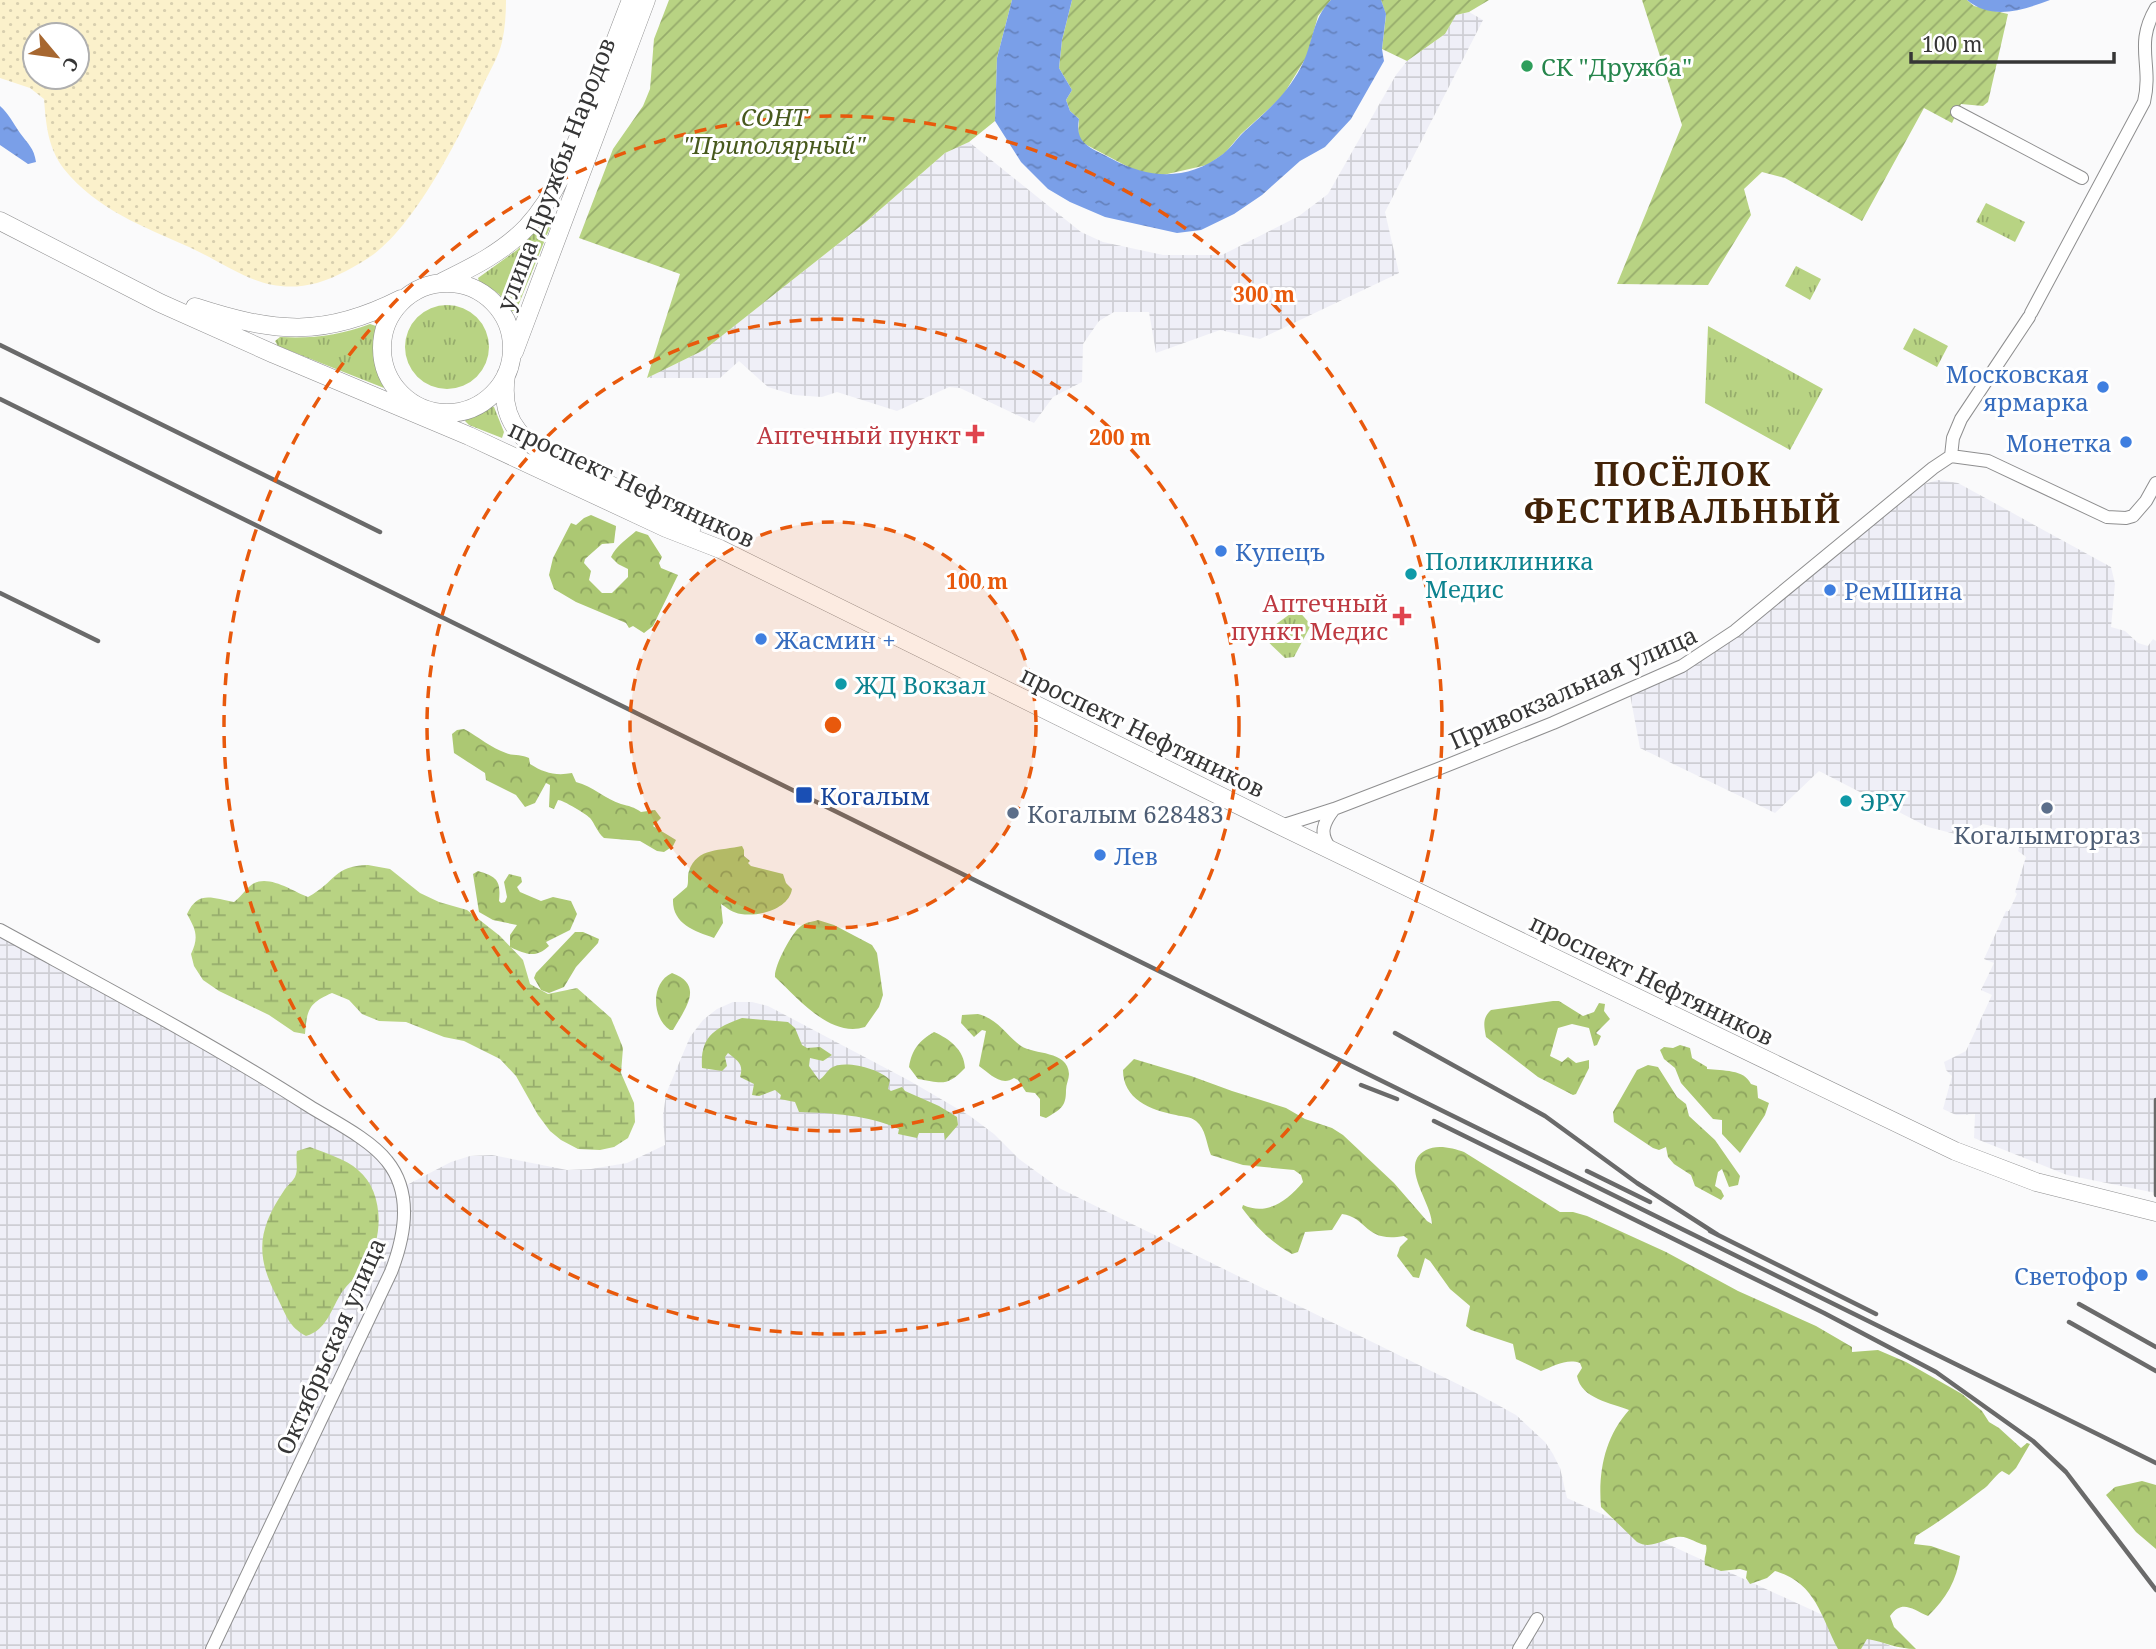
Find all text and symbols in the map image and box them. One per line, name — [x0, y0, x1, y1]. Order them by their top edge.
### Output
north arrow — [21, 21, 91, 91]
scale bar — [1911, 21, 2114, 65]
text: 100 m — [1922, 30, 1983, 58]
street label: улица Дружбы Народов — [488, 33, 622, 315]
place label: СК "Дружба" — [1541, 50, 1692, 83]
text: С — [56, 52, 85, 76]
marker: СК "Дружба" — [1519, 58, 1535, 74]
park label: СОНТ "Приполярный" — [683, 100, 866, 161]
text: 300 m — [1233, 280, 1295, 308]
place label: Московская ярмарка — [1946, 357, 2089, 418]
marker: Московская ярмарка — [2095, 379, 2111, 395]
street label: проспект Нефтяников — [504, 411, 760, 555]
place label: Аптечный пункт — [757, 418, 961, 451]
text: 200 m — [1089, 423, 1151, 451]
marker: Аптечный пункт — [967, 426, 983, 442]
place label: Монетка — [2006, 426, 2112, 459]
marker: Монетка — [2118, 434, 2134, 450]
district label: ПОСЁЛОК ФЕСТИВАЛЬНЫЙ — [1524, 452, 1842, 532]
place label: Купецъ — [1235, 535, 1325, 568]
marker: Купецъ — [1213, 543, 1229, 559]
place label: Поликлиника Медис — [1425, 544, 1594, 605]
marker: Поликлиника Медис — [1403, 566, 1419, 582]
text: 100 m — [946, 567, 1008, 595]
place label: РемШина — [1844, 574, 1963, 607]
marker: РемШина — [1822, 582, 1838, 598]
place label: Аптечный пункт Медис — [1231, 586, 1388, 647]
marker: Аптечный пункт Медис — [1394, 608, 1410, 624]
street label: Привокзальная улица — [1444, 617, 1702, 757]
place label: Жасмин + — [774, 623, 896, 656]
marker: Жасмин + — [753, 631, 769, 647]
street label: проспект Нефтяников — [1015, 657, 1271, 805]
place label: ЖД Вокзал — [854, 668, 986, 701]
marker: ЖД Вокзал — [833, 676, 849, 692]
centre of rings — [821, 713, 845, 737]
place label: Когалым — [820, 779, 930, 812]
marker: Когалым — [794, 785, 814, 805]
place label: ЭРУ — [1860, 785, 1906, 818]
marker: ЭРУ — [1838, 793, 1854, 809]
place label: Когалым 628483 — [1027, 797, 1224, 830]
marker: Когалымгоргаз — [2039, 800, 2055, 816]
marker: Когалым 628483 — [1005, 805, 1021, 821]
place label: Когалымгоргаз — [1953, 818, 2141, 851]
place label: Лев — [1114, 839, 1158, 872]
marker: Лев — [1092, 847, 1108, 863]
street label: проспект Нефтяников — [1524, 905, 1780, 1053]
street label: Октябрьская улица — [267, 1232, 393, 1460]
place label: Светофор — [2014, 1259, 2128, 1292]
marker: Светофор — [2134, 1267, 2150, 1283]

